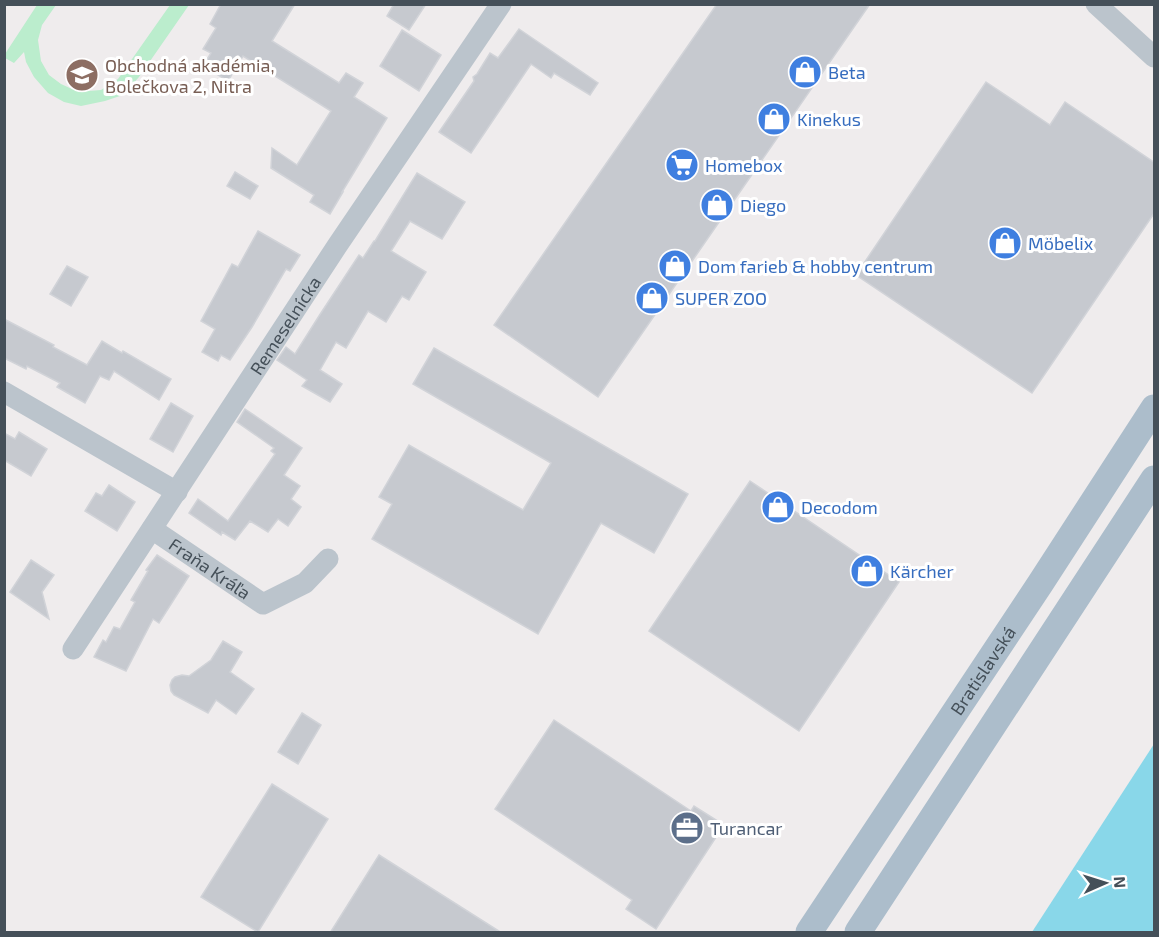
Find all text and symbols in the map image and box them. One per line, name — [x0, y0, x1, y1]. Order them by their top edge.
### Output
place label: Obchodná akadémia, Bolečkova 2, Nitra — [105, 54, 275, 97]
shop icon: Beta — [787, 54, 823, 90]
school or university icon: Obchodná akadémia, Bolečkova 2, Nitra — [64, 57, 100, 93]
place label: Beta — [828, 61, 866, 83]
shop icon: Kinekus — [756, 101, 792, 137]
place label: Kinekus — [797, 108, 861, 130]
supermarket icon: Homebox — [664, 147, 700, 183]
place label: Homebox — [705, 154, 783, 176]
shop icon: Diego — [699, 187, 735, 223]
place label: Diego — [740, 194, 786, 216]
shop icon: Möbelix — [987, 225, 1023, 261]
place label: Möbelix — [1028, 232, 1094, 254]
shop icon: Dom farieb & hobby centrum — [657, 248, 693, 284]
place label: Dom farieb & hobby centrum — [698, 255, 933, 277]
street label: Remeselnícka — [245, 272, 325, 379]
shop icon: SUPER ZOO — [634, 280, 670, 316]
place label: SUPER ZOO — [675, 287, 767, 309]
shop icon: Decodom — [760, 489, 796, 525]
place label: Decodom — [801, 496, 878, 518]
street label: Fraňa Kráľa — [165, 533, 255, 604]
shop icon: Kärcher — [849, 553, 885, 589]
place label: Kärcher — [890, 560, 954, 582]
street label: Bratislavská — [945, 622, 1020, 719]
office icon: Turancar — [669, 810, 705, 846]
place label: Turancar — [710, 817, 783, 839]
north arrow — [1075, 853, 1135, 913]
text: N — [1111, 876, 1130, 888]

